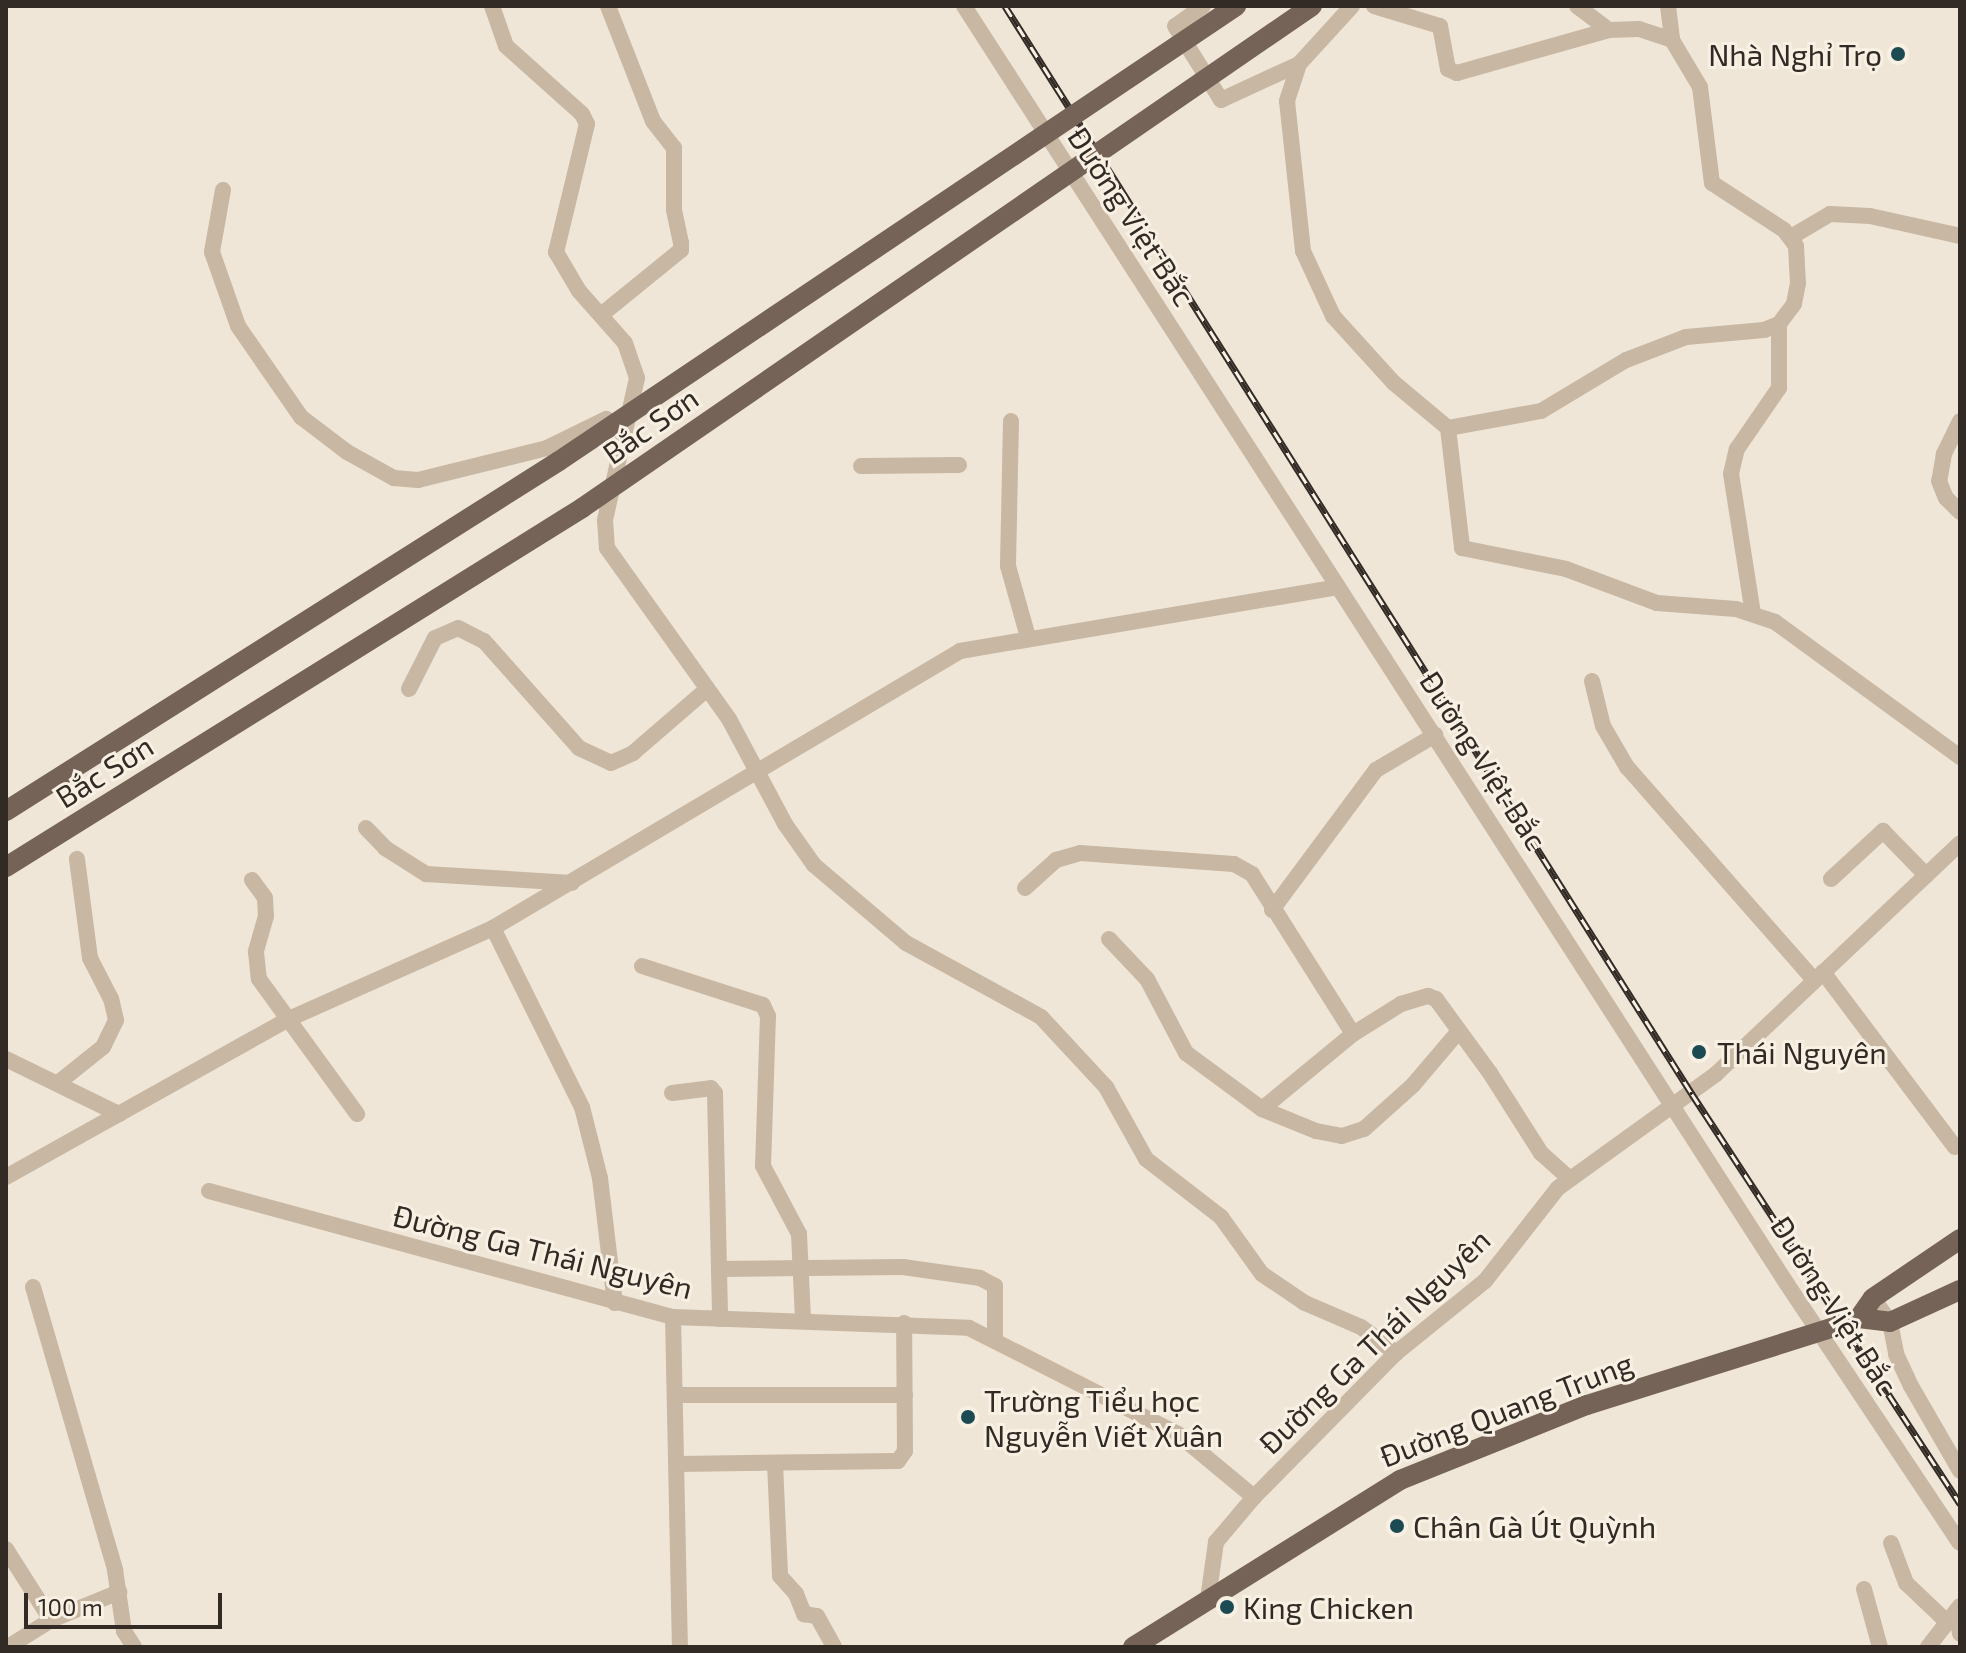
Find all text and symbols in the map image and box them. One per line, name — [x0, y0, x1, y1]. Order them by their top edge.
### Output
place label: Nhà Nghỉ Trọ — [1707, 36, 1882, 72]
marker: Nhà Nghỉ Trọ — [1889, 45, 1907, 63]
street label: Đường Việt Bắc — [1061, 120, 1203, 312]
street label: Bắc Sơn — [595, 379, 705, 471]
street label: Đường Việt Bắc — [1413, 664, 1555, 856]
street label: Bắc Sơn — [49, 727, 159, 815]
place label: Thái Nguyên — [1717, 1034, 1887, 1070]
marker: Thái Nguyên — [1688, 1041, 1710, 1063]
street label: Đường Ga Thái Nguyên — [389, 1196, 697, 1306]
street label: Đường Việt Bắc — [1764, 1209, 1906, 1401]
street label: Đường Ga Thái Nguyên — [1251, 1221, 1497, 1461]
street label: Đường Quang Trung — [1374, 1344, 1638, 1474]
place label: Trường Tiểu học Nguyễn Viết Xuân — [984, 1382, 1224, 1452]
marker: Trường Tiểu học Nguyễn Viết Xuân — [959, 1408, 977, 1426]
place label: Chân Gà Út Quỳnh — [1413, 1508, 1656, 1544]
marker: Chân Gà Út Quỳnh — [1388, 1517, 1406, 1535]
scale bar — [28, 1577, 226, 1627]
place label: King Chicken — [1243, 1589, 1414, 1625]
text: 100 m — [38, 1592, 103, 1621]
marker: King Chicken — [1218, 1598, 1236, 1616]

